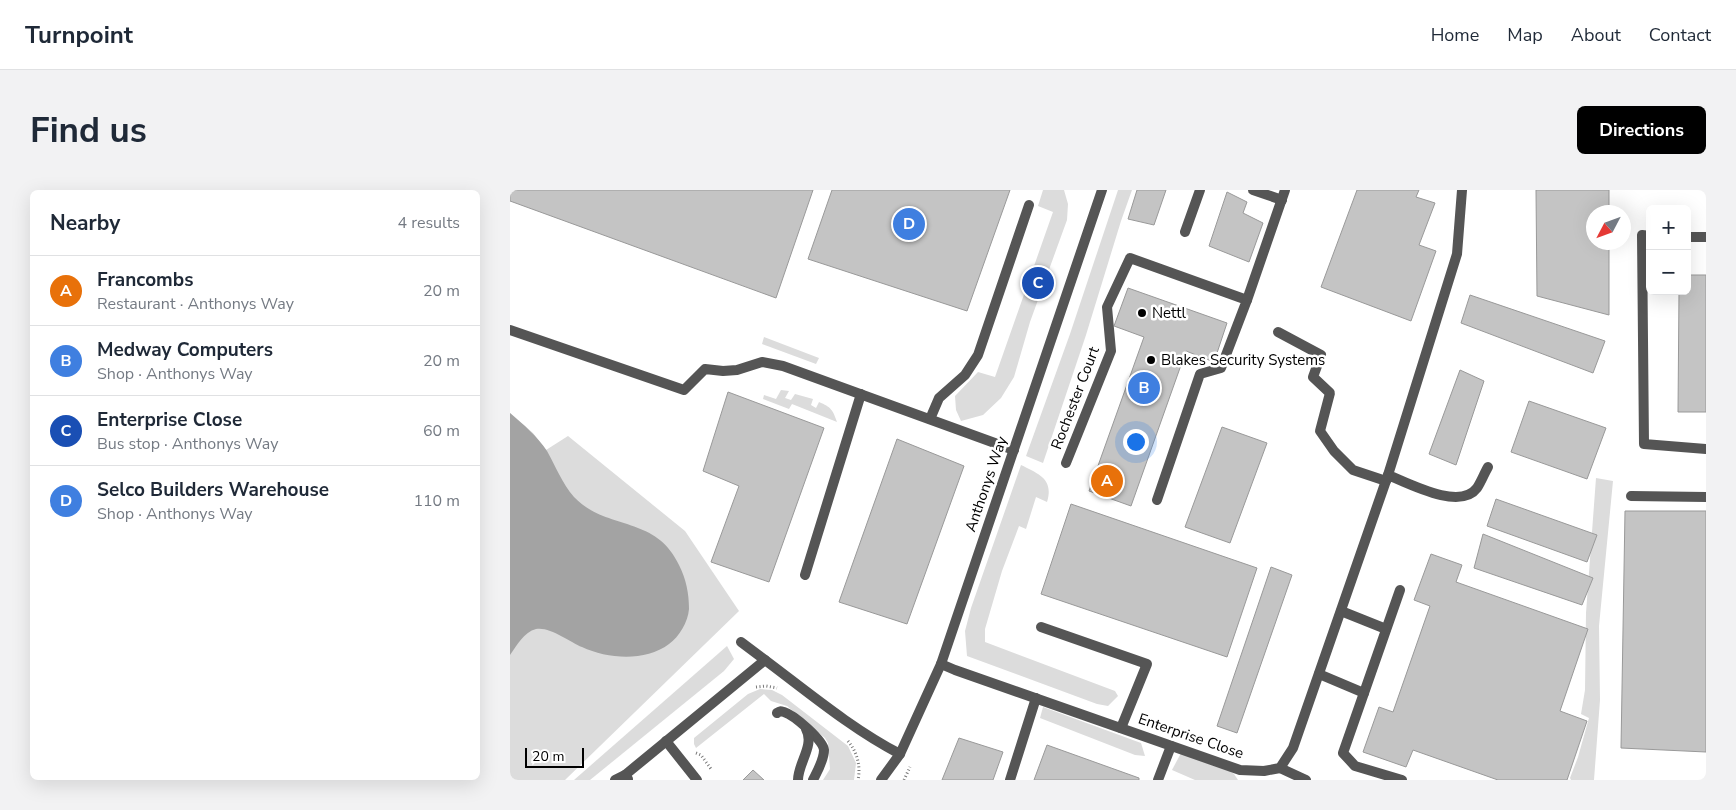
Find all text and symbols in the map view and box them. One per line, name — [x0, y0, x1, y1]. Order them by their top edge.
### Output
text: Turnpoint — [25, 19, 133, 51]
text: Home — [1431, 23, 1479, 47]
text: Map — [1507, 23, 1543, 47]
text: About — [1571, 23, 1621, 47]
text: Contact — [1649, 23, 1711, 47]
button: Directions — [1577, 106, 1706, 154]
text: Find us — [30, 107, 147, 154]
pin: D — [893, 205, 925, 243]
north arrow — [1586, 205, 1631, 250]
map controls — [1646, 205, 1691, 295]
button: + — [1646, 205, 1691, 250]
text: Nearby — [50, 209, 120, 237]
text: 4 results — [398, 212, 460, 234]
button: − — [1646, 250, 1691, 295]
pin: C — [1022, 264, 1054, 302]
text: Francombs — [97, 267, 193, 293]
text: A — [60, 280, 72, 302]
text: 20 m — [423, 280, 460, 302]
text: Restaurant · Anthonys Way — [97, 293, 294, 315]
place label: Nettl — [1152, 303, 1186, 323]
marker: Nettl — [1136, 307, 1148, 319]
text: Medway Computers — [97, 337, 273, 363]
street label: Rochester Court — [1046, 343, 1104, 452]
text: B — [60, 350, 72, 372]
text: 20 m — [423, 350, 460, 372]
place label: Blakes Security Systems — [1161, 350, 1325, 370]
marker: Blakes Security Systems — [1145, 354, 1157, 366]
text: Shop · Anthonys Way — [97, 363, 253, 385]
pin: B — [1128, 369, 1160, 407]
text: Enterprise Close — [97, 407, 242, 433]
text: C — [61, 420, 71, 442]
text: 60 m — [423, 420, 460, 442]
your location — [1123, 429, 1149, 455]
text: Bus stop · Anthonys Way — [97, 433, 278, 455]
street label: Anthonys Way — [960, 433, 1012, 534]
pin: A — [1091, 462, 1123, 500]
text: Selco Builders Warehouse — [97, 477, 329, 503]
text: D — [60, 490, 72, 512]
text: 110 m — [413, 490, 460, 512]
text: Shop · Anthonys Way — [97, 503, 253, 525]
street label: Enterprise Close — [1136, 709, 1246, 763]
scale bar — [525, 745, 584, 768]
text: 20 m — [532, 747, 564, 766]

